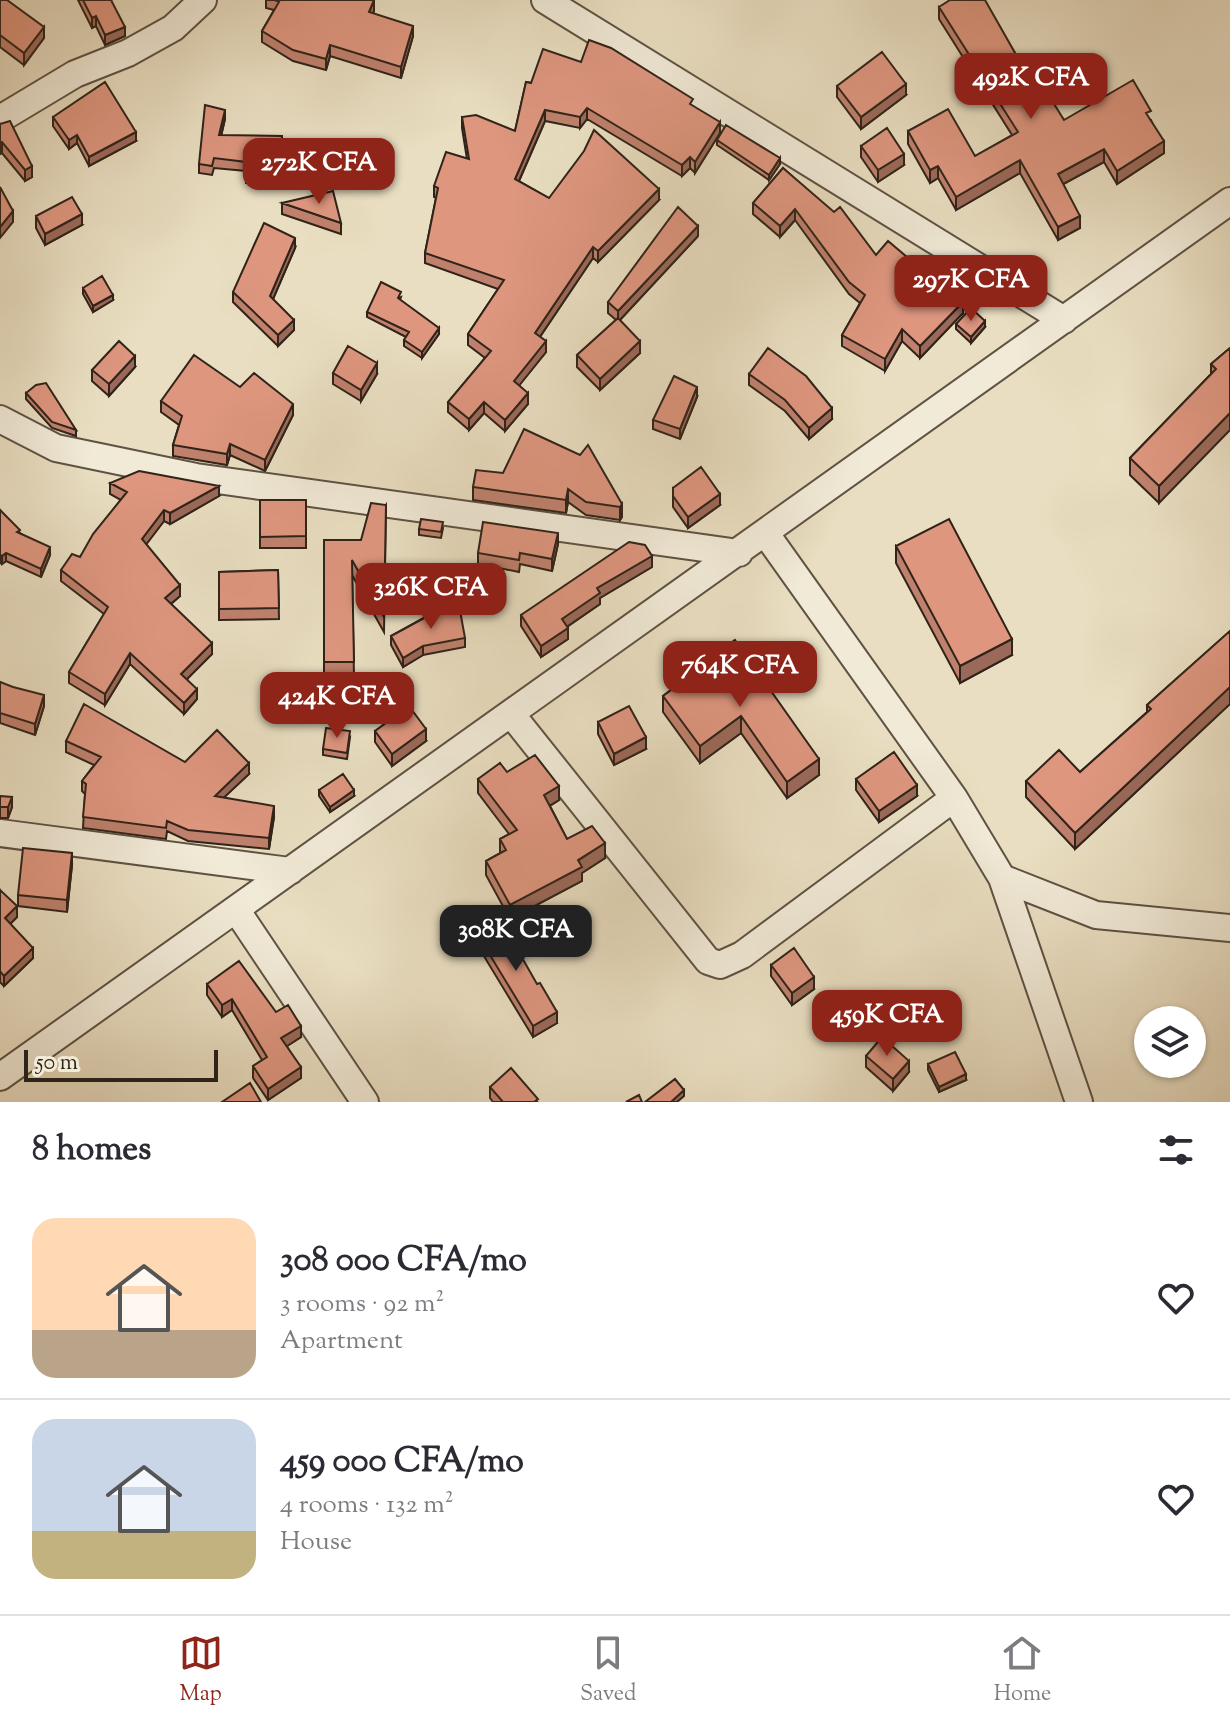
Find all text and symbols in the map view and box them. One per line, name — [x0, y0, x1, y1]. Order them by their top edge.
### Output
pin: 492K CFA — [948, 53, 1114, 121]
text: 492K CFA — [972, 60, 1090, 97]
pin: 272K CFA — [236, 138, 402, 206]
text: 272K CFA — [261, 145, 377, 182]
pin: 297K CFA — [888, 255, 1054, 323]
text: 297K CFA — [912, 262, 1030, 299]
pin: 326K CFA — [348, 563, 514, 631]
text: 326K CFA — [374, 570, 488, 607]
pin: 764K CFA — [657, 641, 823, 709]
text: 764K CFA — [681, 648, 799, 685]
pin: 424K CFA — [254, 672, 420, 740]
text: 424K CFA — [278, 679, 396, 716]
pin: 308K CFA — [433, 905, 599, 973]
text: 308K CFA — [458, 912, 574, 949]
pin: 459K CFA — [804, 990, 970, 1058]
text: 459K CFA — [830, 997, 944, 1034]
map controls — [1134, 1006, 1206, 1078]
button: layers — [1134, 1006, 1206, 1078]
scale bar — [24, 1046, 218, 1082]
text: 50 m — [36, 1048, 78, 1080]
text: 8 homes — [32, 1126, 151, 1175]
icon: filters — [1154, 1128, 1198, 1172]
text: 308 000 CFA/mo — [280, 1237, 527, 1286]
icon: home — [96, 1250, 192, 1346]
icon: heart — [1154, 1276, 1198, 1320]
text: 3 rooms · 92 m² — [280, 1286, 444, 1323]
text: Apartment — [280, 1323, 403, 1360]
text: 459 000 CFA/mo — [280, 1438, 524, 1487]
icon: home — [96, 1451, 192, 1547]
icon: heart — [1154, 1477, 1198, 1521]
text: 4 rooms · 132 m² — [280, 1487, 454, 1524]
text: House — [280, 1524, 352, 1561]
tab: Map — [179, 1631, 223, 1711]
tab: Saved — [580, 1631, 636, 1711]
tab: Home — [994, 1631, 1051, 1711]

